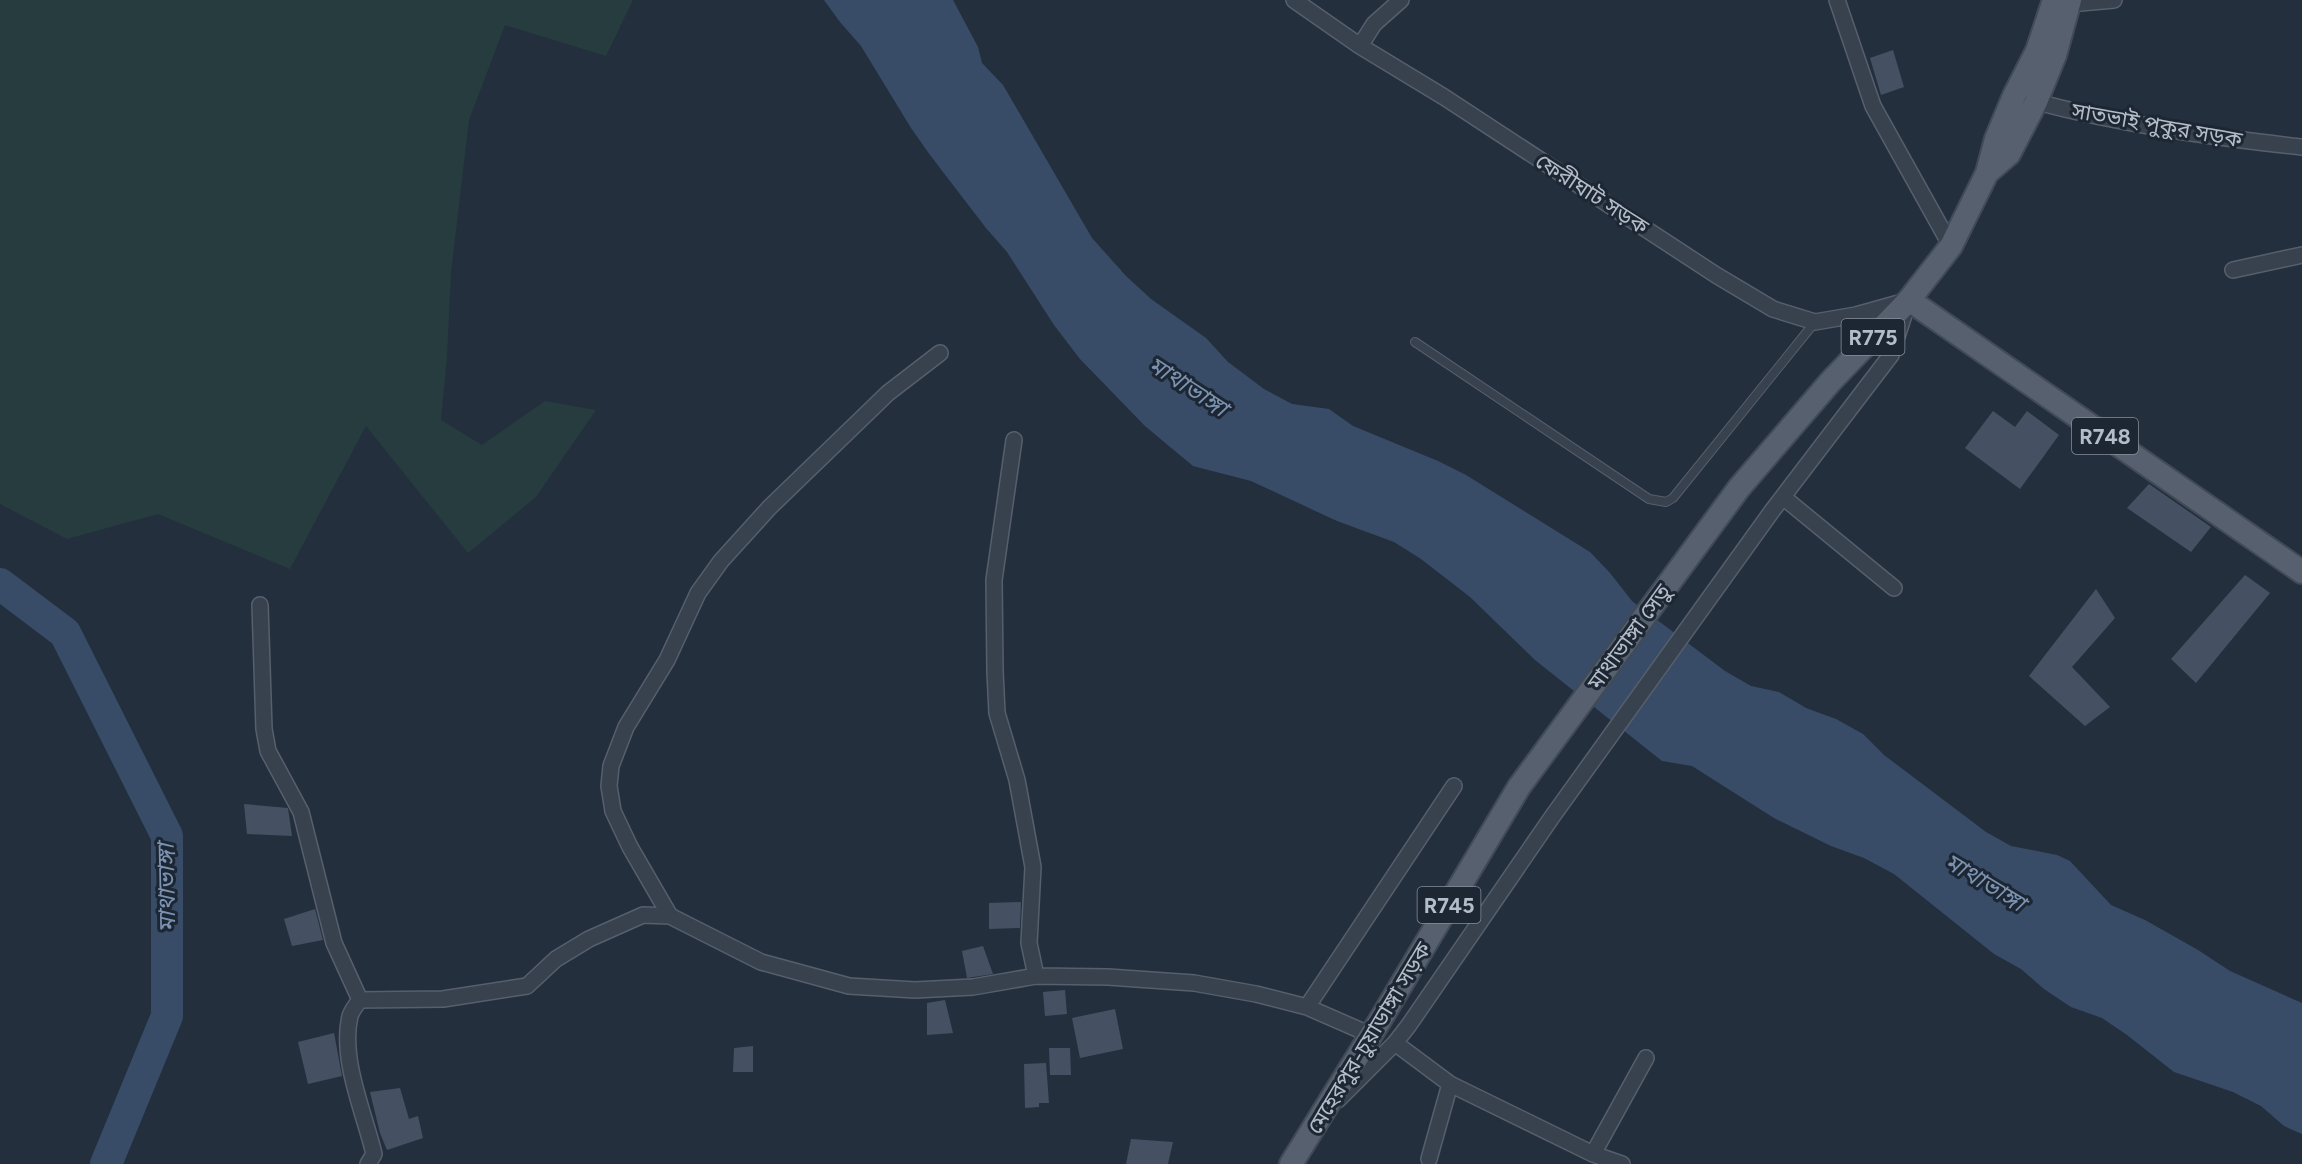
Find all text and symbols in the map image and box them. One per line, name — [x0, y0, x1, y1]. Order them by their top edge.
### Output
street label: সাতভাই পুকুর সড়ক — [2069, 97, 2245, 153]
street label: ফেরীঘাট সড়ক — [1530, 147, 1654, 241]
road number: R775 — [1842, 319, 1904, 355]
water label: মাথাভাঙ্গা — [1143, 350, 1237, 425]
road number: R748 — [2072, 418, 2138, 454]
street label: মাথাভাঙ্গা সেতু — [1581, 578, 1677, 696]
water label: মাথাভাঙ্গা — [151, 839, 181, 933]
water label: মাথাভাঙ্গা — [1939, 847, 2035, 920]
road number: R745 — [1418, 887, 1480, 923]
street label: মেহেরপুর-চুয়াডাঙ্গা সড়ক — [1301, 937, 1437, 1139]

